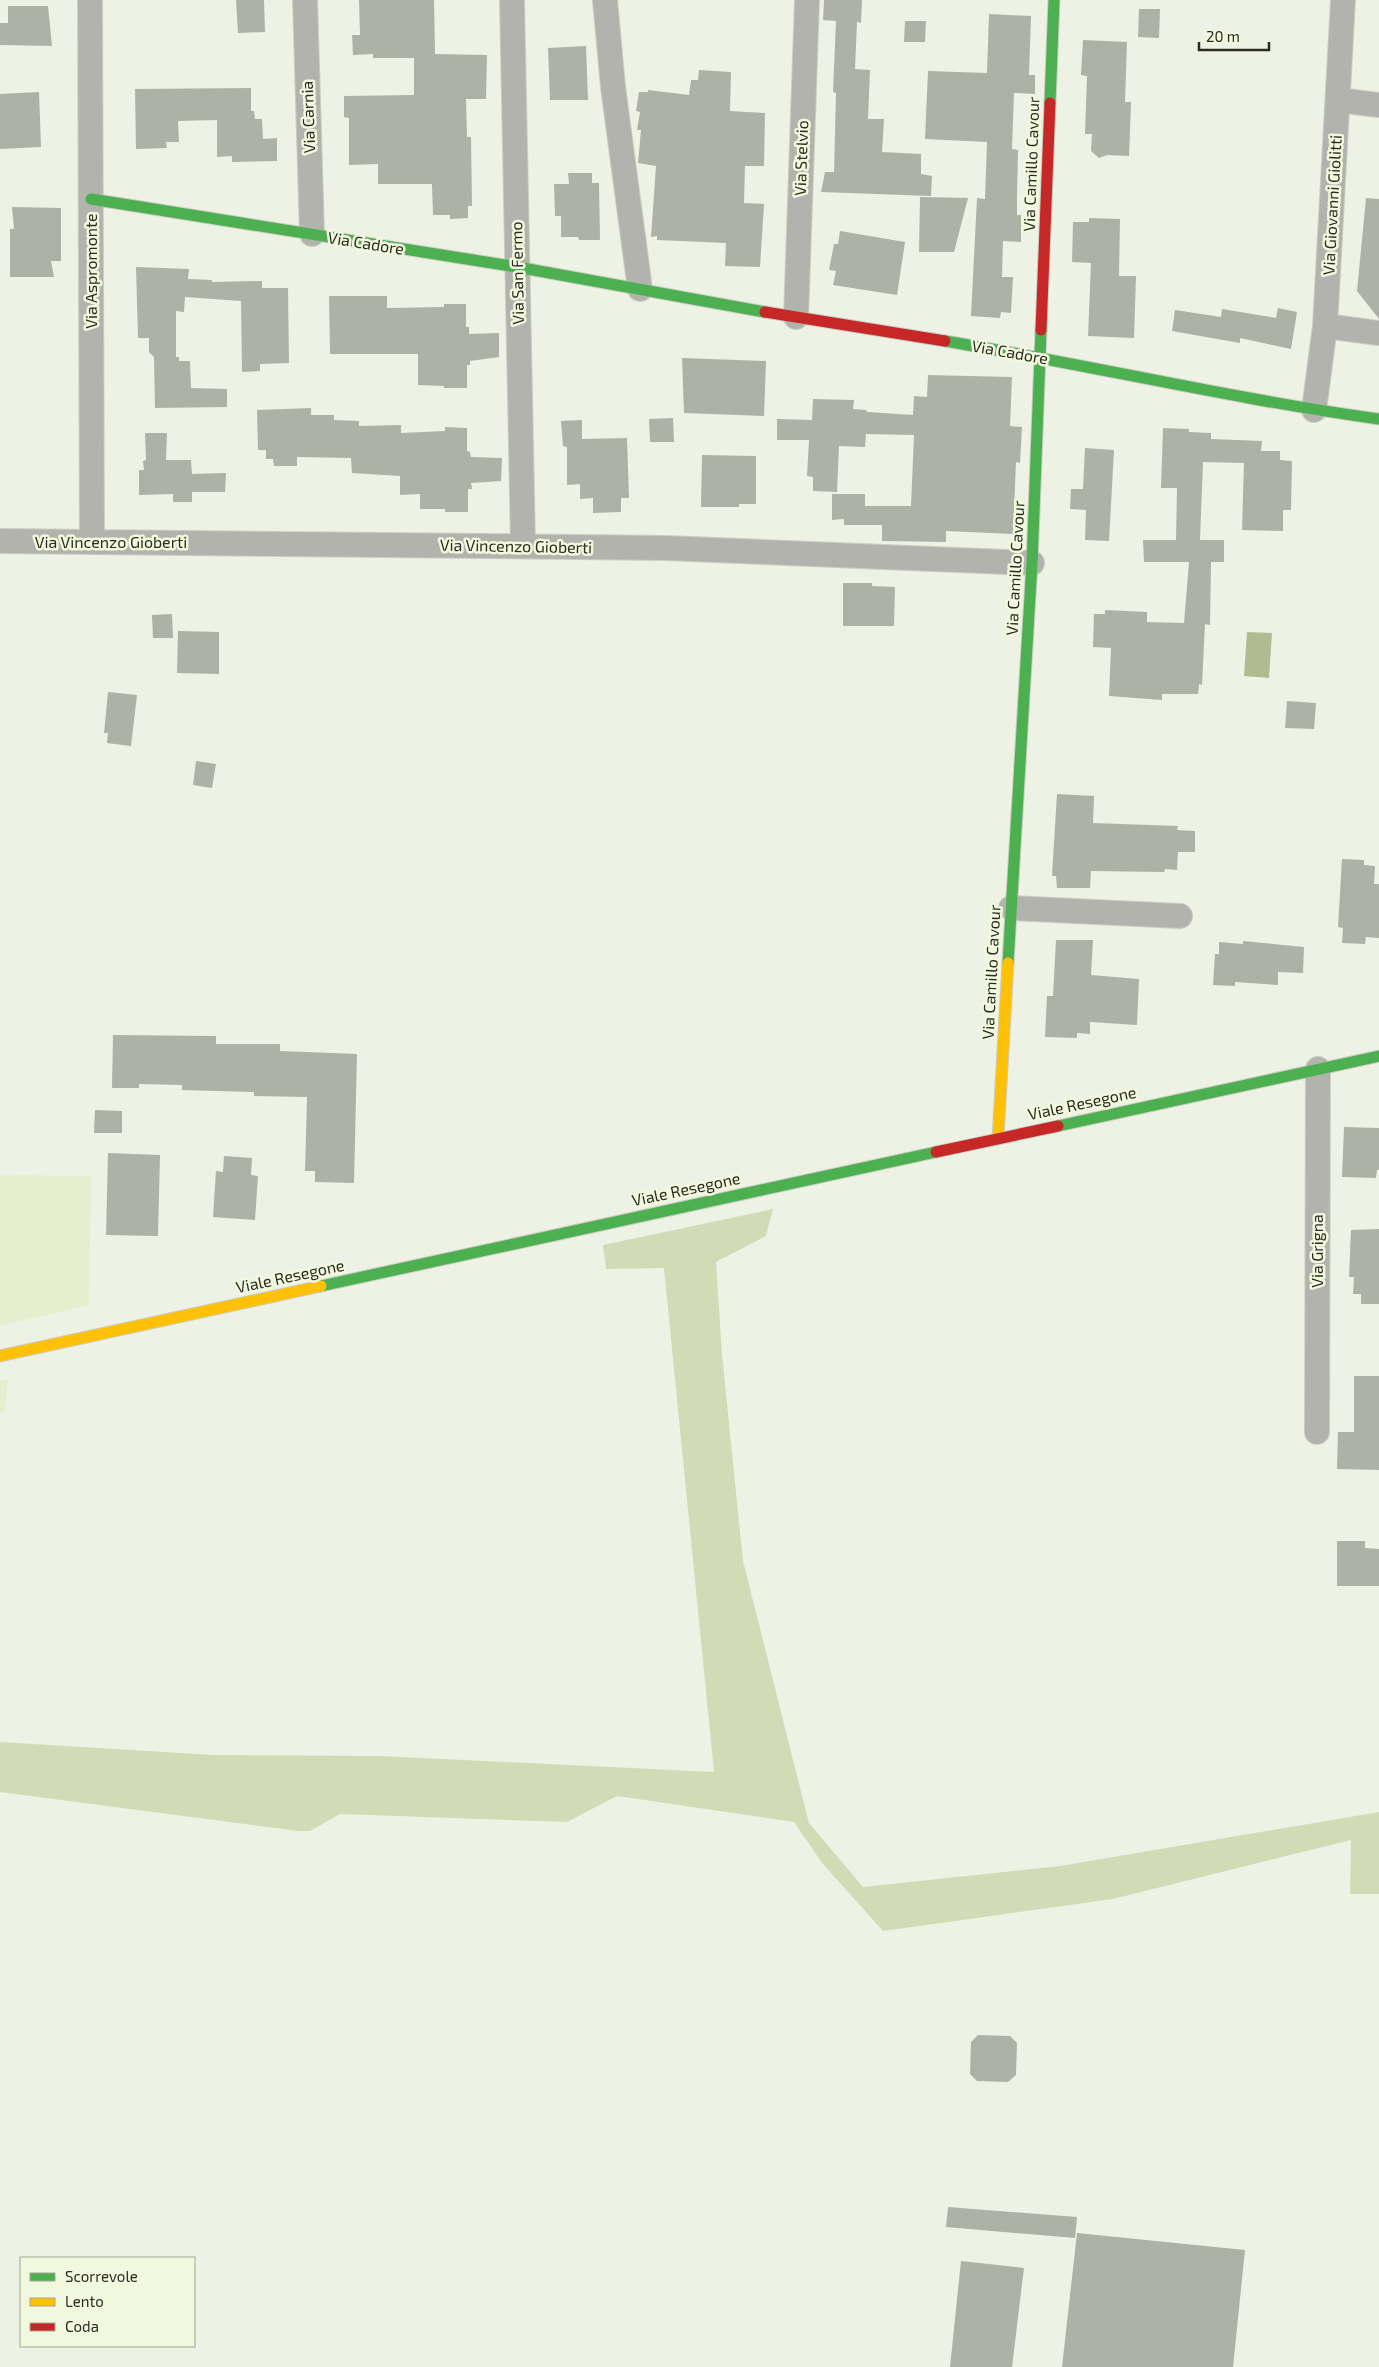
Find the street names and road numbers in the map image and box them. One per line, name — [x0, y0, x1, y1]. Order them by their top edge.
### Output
street label: Via Carnia — [297, 80, 318, 154]
street label: Via Camillo Cavour — [1019, 96, 1042, 232]
street label: Via Stelvio — [790, 120, 811, 196]
street label: Via Giovanni Giolitti — [1318, 134, 1345, 276]
street label: Via Aspromonte — [81, 213, 100, 329]
street label: Via San Fermo — [506, 221, 527, 325]
street label: Via Cadore — [327, 227, 406, 258]
street label: Via Cadore — [971, 335, 1050, 368]
street label: Via Camillo Cavour — [1001, 499, 1028, 636]
street label: Via Vincenzo Gioberti — [35, 532, 187, 551]
street label: Via Vincenzo Gioberti — [440, 535, 592, 556]
street label: Via Camillo Cavour — [977, 903, 1004, 1040]
street label: Viale Resegone — [1026, 1082, 1138, 1123]
street label: Viale Resegone — [630, 1168, 742, 1209]
street label: Via Grigna — [1307, 1214, 1326, 1288]
street label: Viale Resegone — [234, 1255, 346, 1296]

